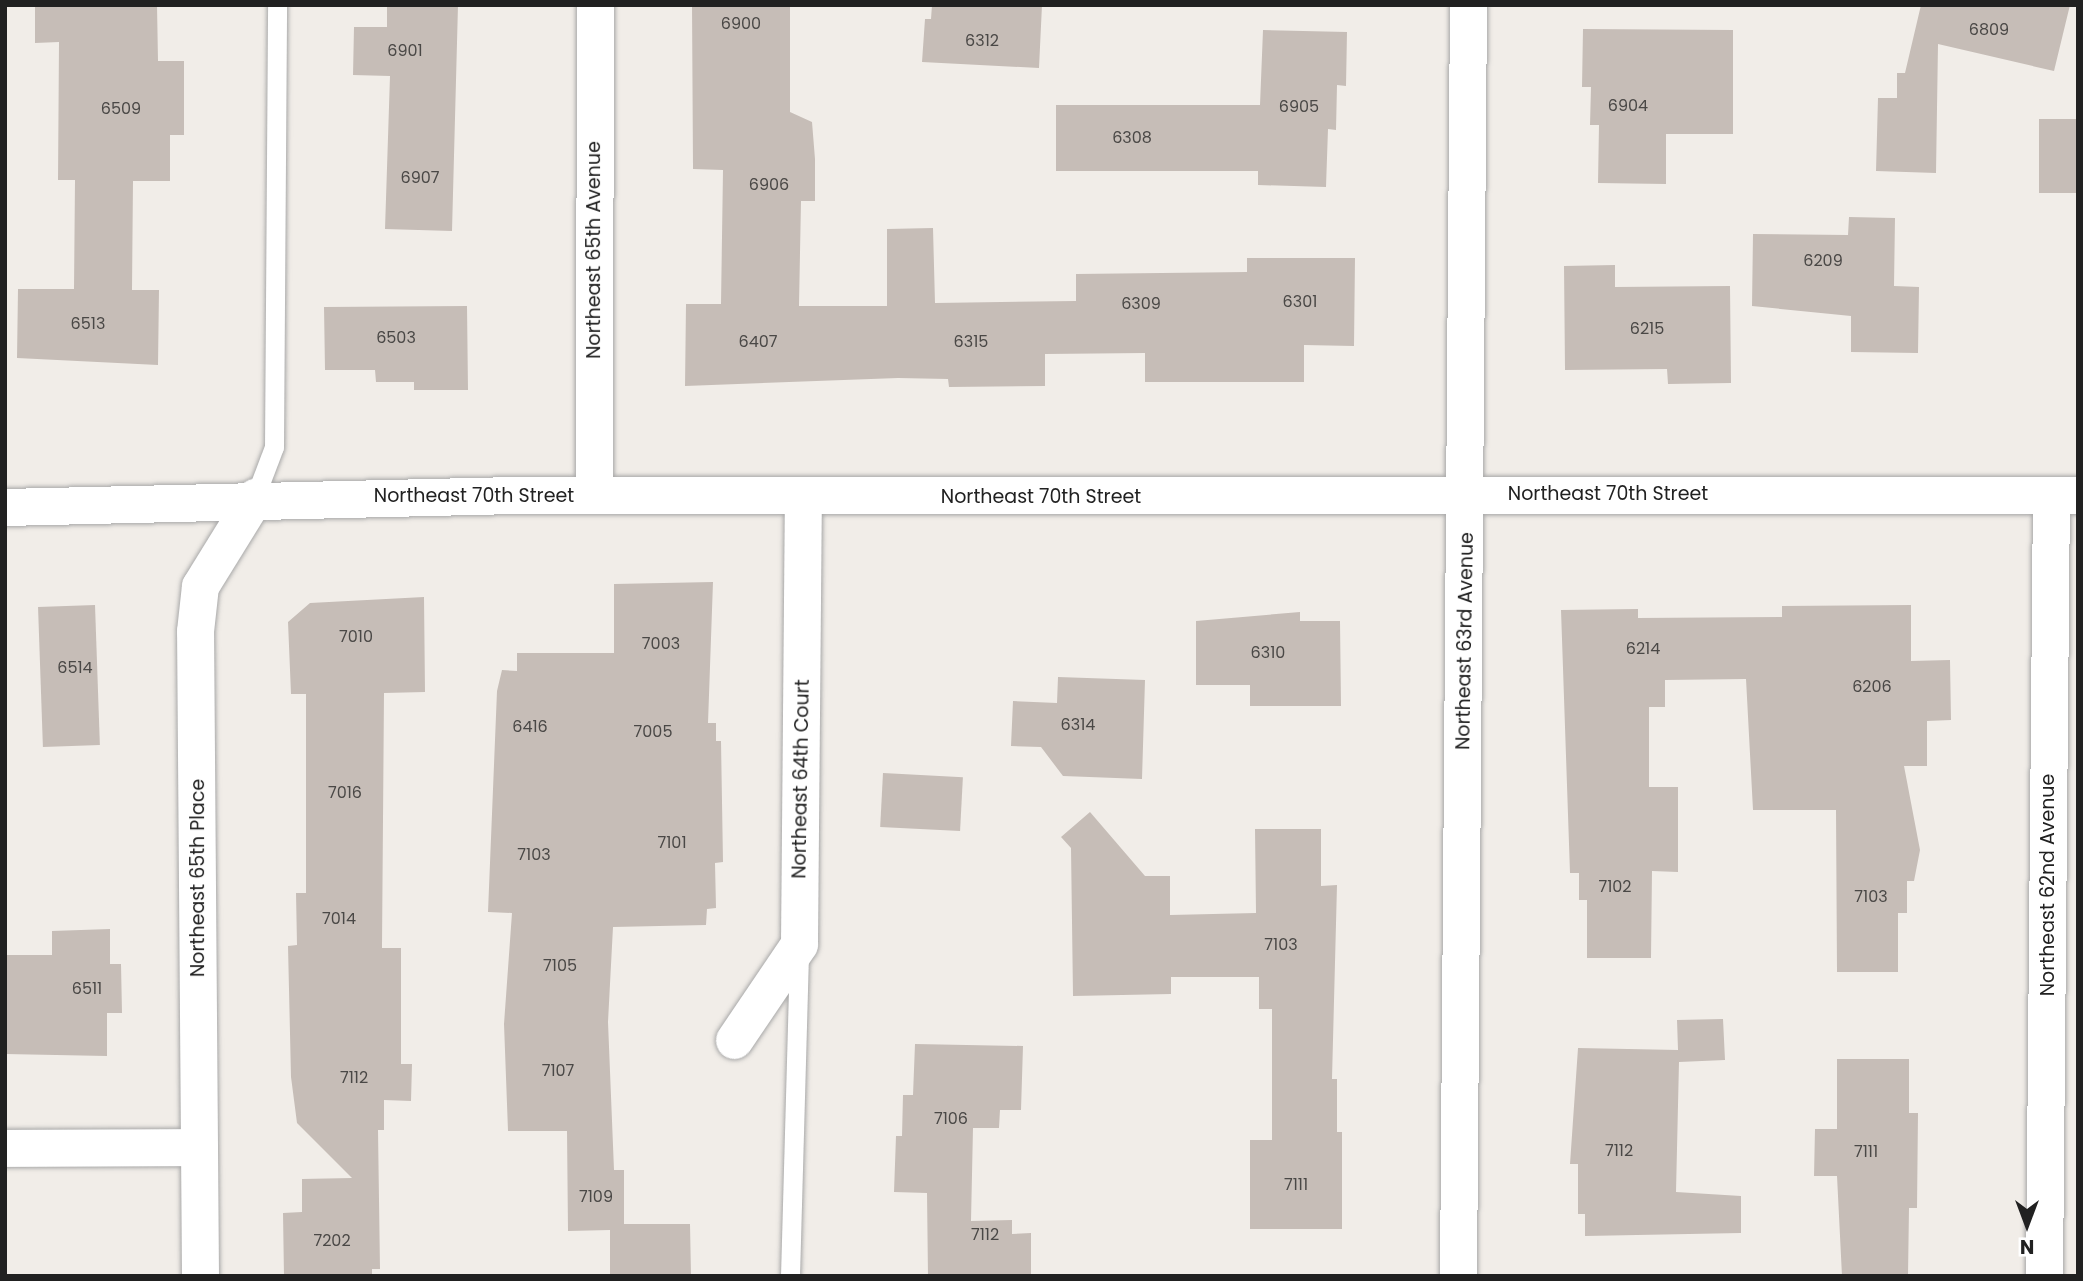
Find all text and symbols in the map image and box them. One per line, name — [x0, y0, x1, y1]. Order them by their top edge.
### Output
house number: 6900 — [721, 14, 761, 34]
house number: 6809 — [1969, 20, 2009, 40]
house number: 6312 — [965, 31, 999, 51]
house number: 6901 — [387, 41, 423, 61]
house number: 6904 — [1608, 96, 1648, 116]
house number: 6905 — [1279, 97, 1319, 117]
house number: 6509 — [101, 99, 141, 119]
house number: 6308 — [1112, 128, 1152, 148]
street label: Northeast 65th Avenue — [583, 141, 605, 359]
house number: 6907 — [400, 168, 440, 188]
house number: 6906 — [749, 175, 789, 195]
house number: 6209 — [1803, 251, 1843, 271]
house number: 6301 — [1283, 292, 1317, 312]
house number: 6309 — [1121, 294, 1161, 314]
house number: 6513 — [71, 314, 105, 334]
house number: 6215 — [1630, 319, 1664, 339]
house number: 6503 — [376, 328, 416, 348]
house number: 6407 — [738, 332, 778, 352]
house number: 6315 — [954, 332, 988, 352]
street label: Northeast 70th Street — [1508, 483, 1708, 505]
street label: Northeast 70th Street — [374, 485, 574, 507]
street label: Northeast 70th Street — [941, 486, 1141, 508]
street label: Northeast 63rd Avenue — [1452, 532, 1478, 750]
house number: 7010 — [339, 627, 373, 647]
house number: 7003 — [642, 634, 680, 654]
house number: 6214 — [1626, 639, 1660, 659]
house number: 6310 — [1251, 643, 1285, 663]
house number: 6514 — [57, 658, 93, 678]
house number: 6206 — [1852, 677, 1892, 697]
street label: Northeast 64th Court — [788, 679, 814, 879]
house number: 6314 — [1061, 715, 1095, 735]
house number: 6416 — [512, 717, 548, 737]
house number: 7005 — [634, 722, 672, 742]
street label: Northeast 62nd Avenue — [2037, 774, 2059, 996]
street label: Northeast 65th Place — [187, 779, 209, 977]
house number: 7016 — [328, 783, 362, 803]
house number: 7101 — [657, 833, 687, 853]
house number: 7103 — [517, 845, 551, 865]
house number: 7102 — [1598, 877, 1632, 897]
house number: 7103 — [1854, 887, 1888, 907]
house number: 7014 — [322, 909, 356, 929]
house number: 7103 — [1264, 935, 1298, 955]
house number: 7105 — [543, 956, 577, 976]
house number: 6511 — [72, 979, 102, 999]
house number: 7107 — [542, 1061, 574, 1081]
house number: 7112 — [340, 1068, 368, 1088]
house number: 7106 — [934, 1109, 968, 1129]
house number: 7112 — [1605, 1141, 1633, 1161]
house number: 7111 — [1854, 1142, 1878, 1162]
house number: 7111 — [1284, 1175, 1308, 1195]
house number: 7109 — [579, 1187, 613, 1207]
north arrow — [1992, 1190, 2062, 1260]
house number: 7112 — [971, 1225, 999, 1245]
house number: 7202 — [313, 1231, 351, 1251]
text: N — [2020, 1233, 2034, 1260]

